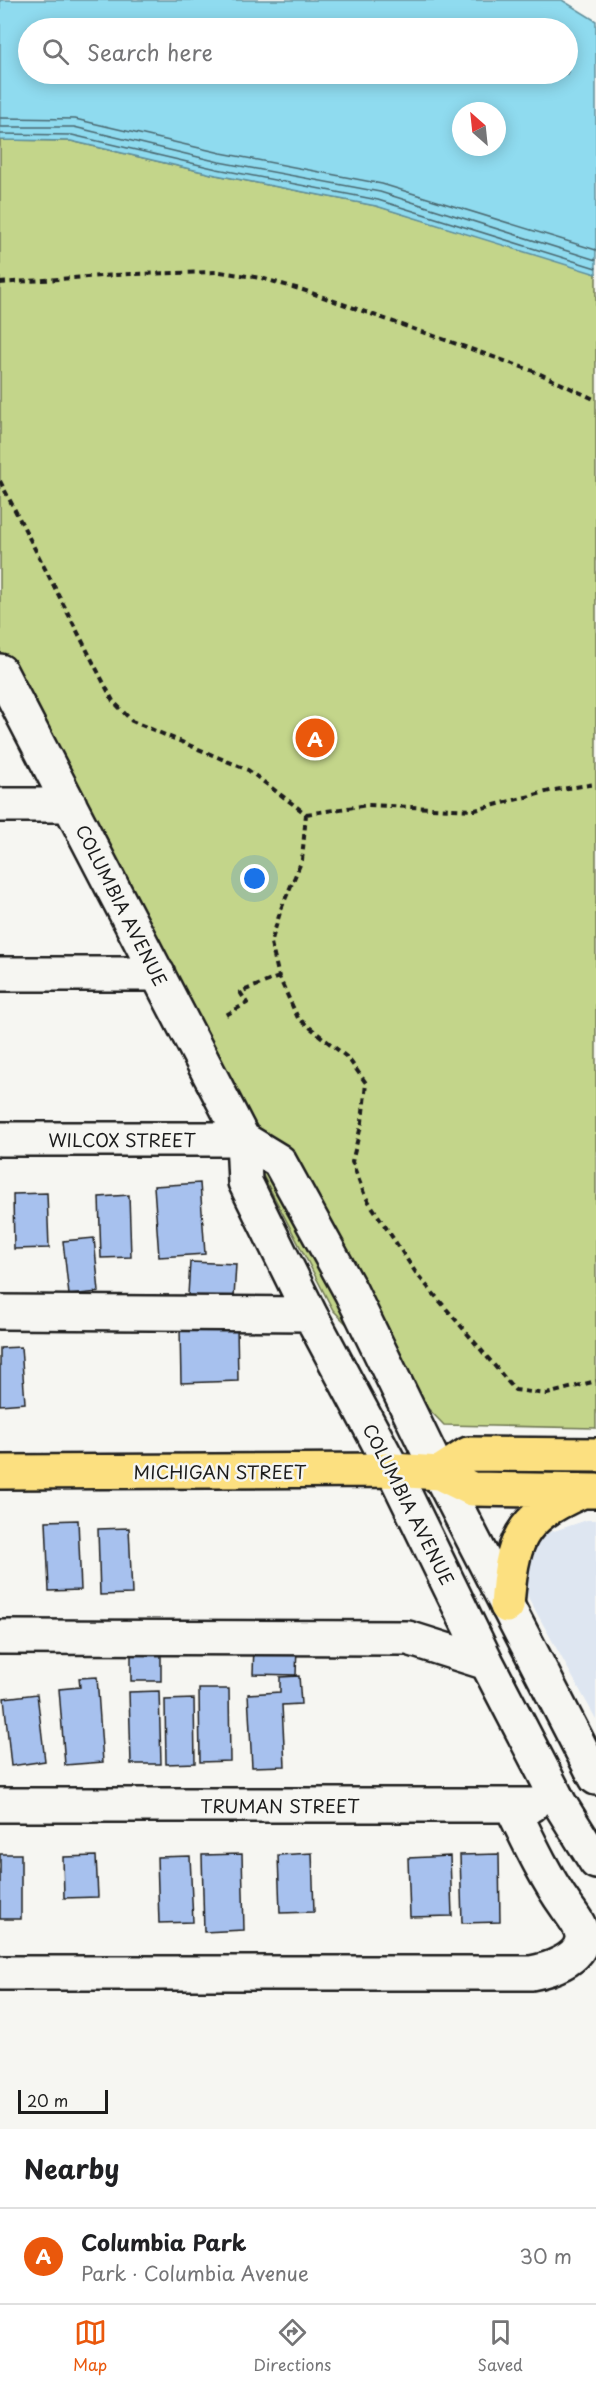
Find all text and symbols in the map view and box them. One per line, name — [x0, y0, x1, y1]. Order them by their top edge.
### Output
search box — [18, 18, 578, 84]
icon: search — [39, 35, 72, 68]
text: Search here — [87, 35, 213, 68]
north arrow — [452, 102, 506, 156]
pin: A — [296, 716, 334, 760]
street label: COLUMBIA AVENUE — [70, 820, 174, 990]
your location — [240, 864, 269, 893]
street label: WILCOX STREET — [48, 1126, 197, 1153]
street label: COLUMBIA AVENUE — [357, 1419, 461, 1589]
street label: MICHIGAN STREET — [134, 1458, 307, 1485]
street label: TRUMAN STREET — [200, 1792, 360, 1819]
scale bar — [18, 2087, 108, 2114]
text: 20 m — [27, 2088, 68, 2112]
text: Nearby — [24, 2149, 119, 2188]
text: Columbia Park — [81, 2225, 247, 2258]
text: A — [36, 2241, 51, 2271]
text: 30 m — [519, 2241, 572, 2271]
text: Park · Columbia Avenue — [81, 2258, 309, 2288]
tab: Map — [73, 2316, 107, 2376]
tab: Directions — [253, 2316, 331, 2376]
tab: Saved — [477, 2316, 523, 2376]

